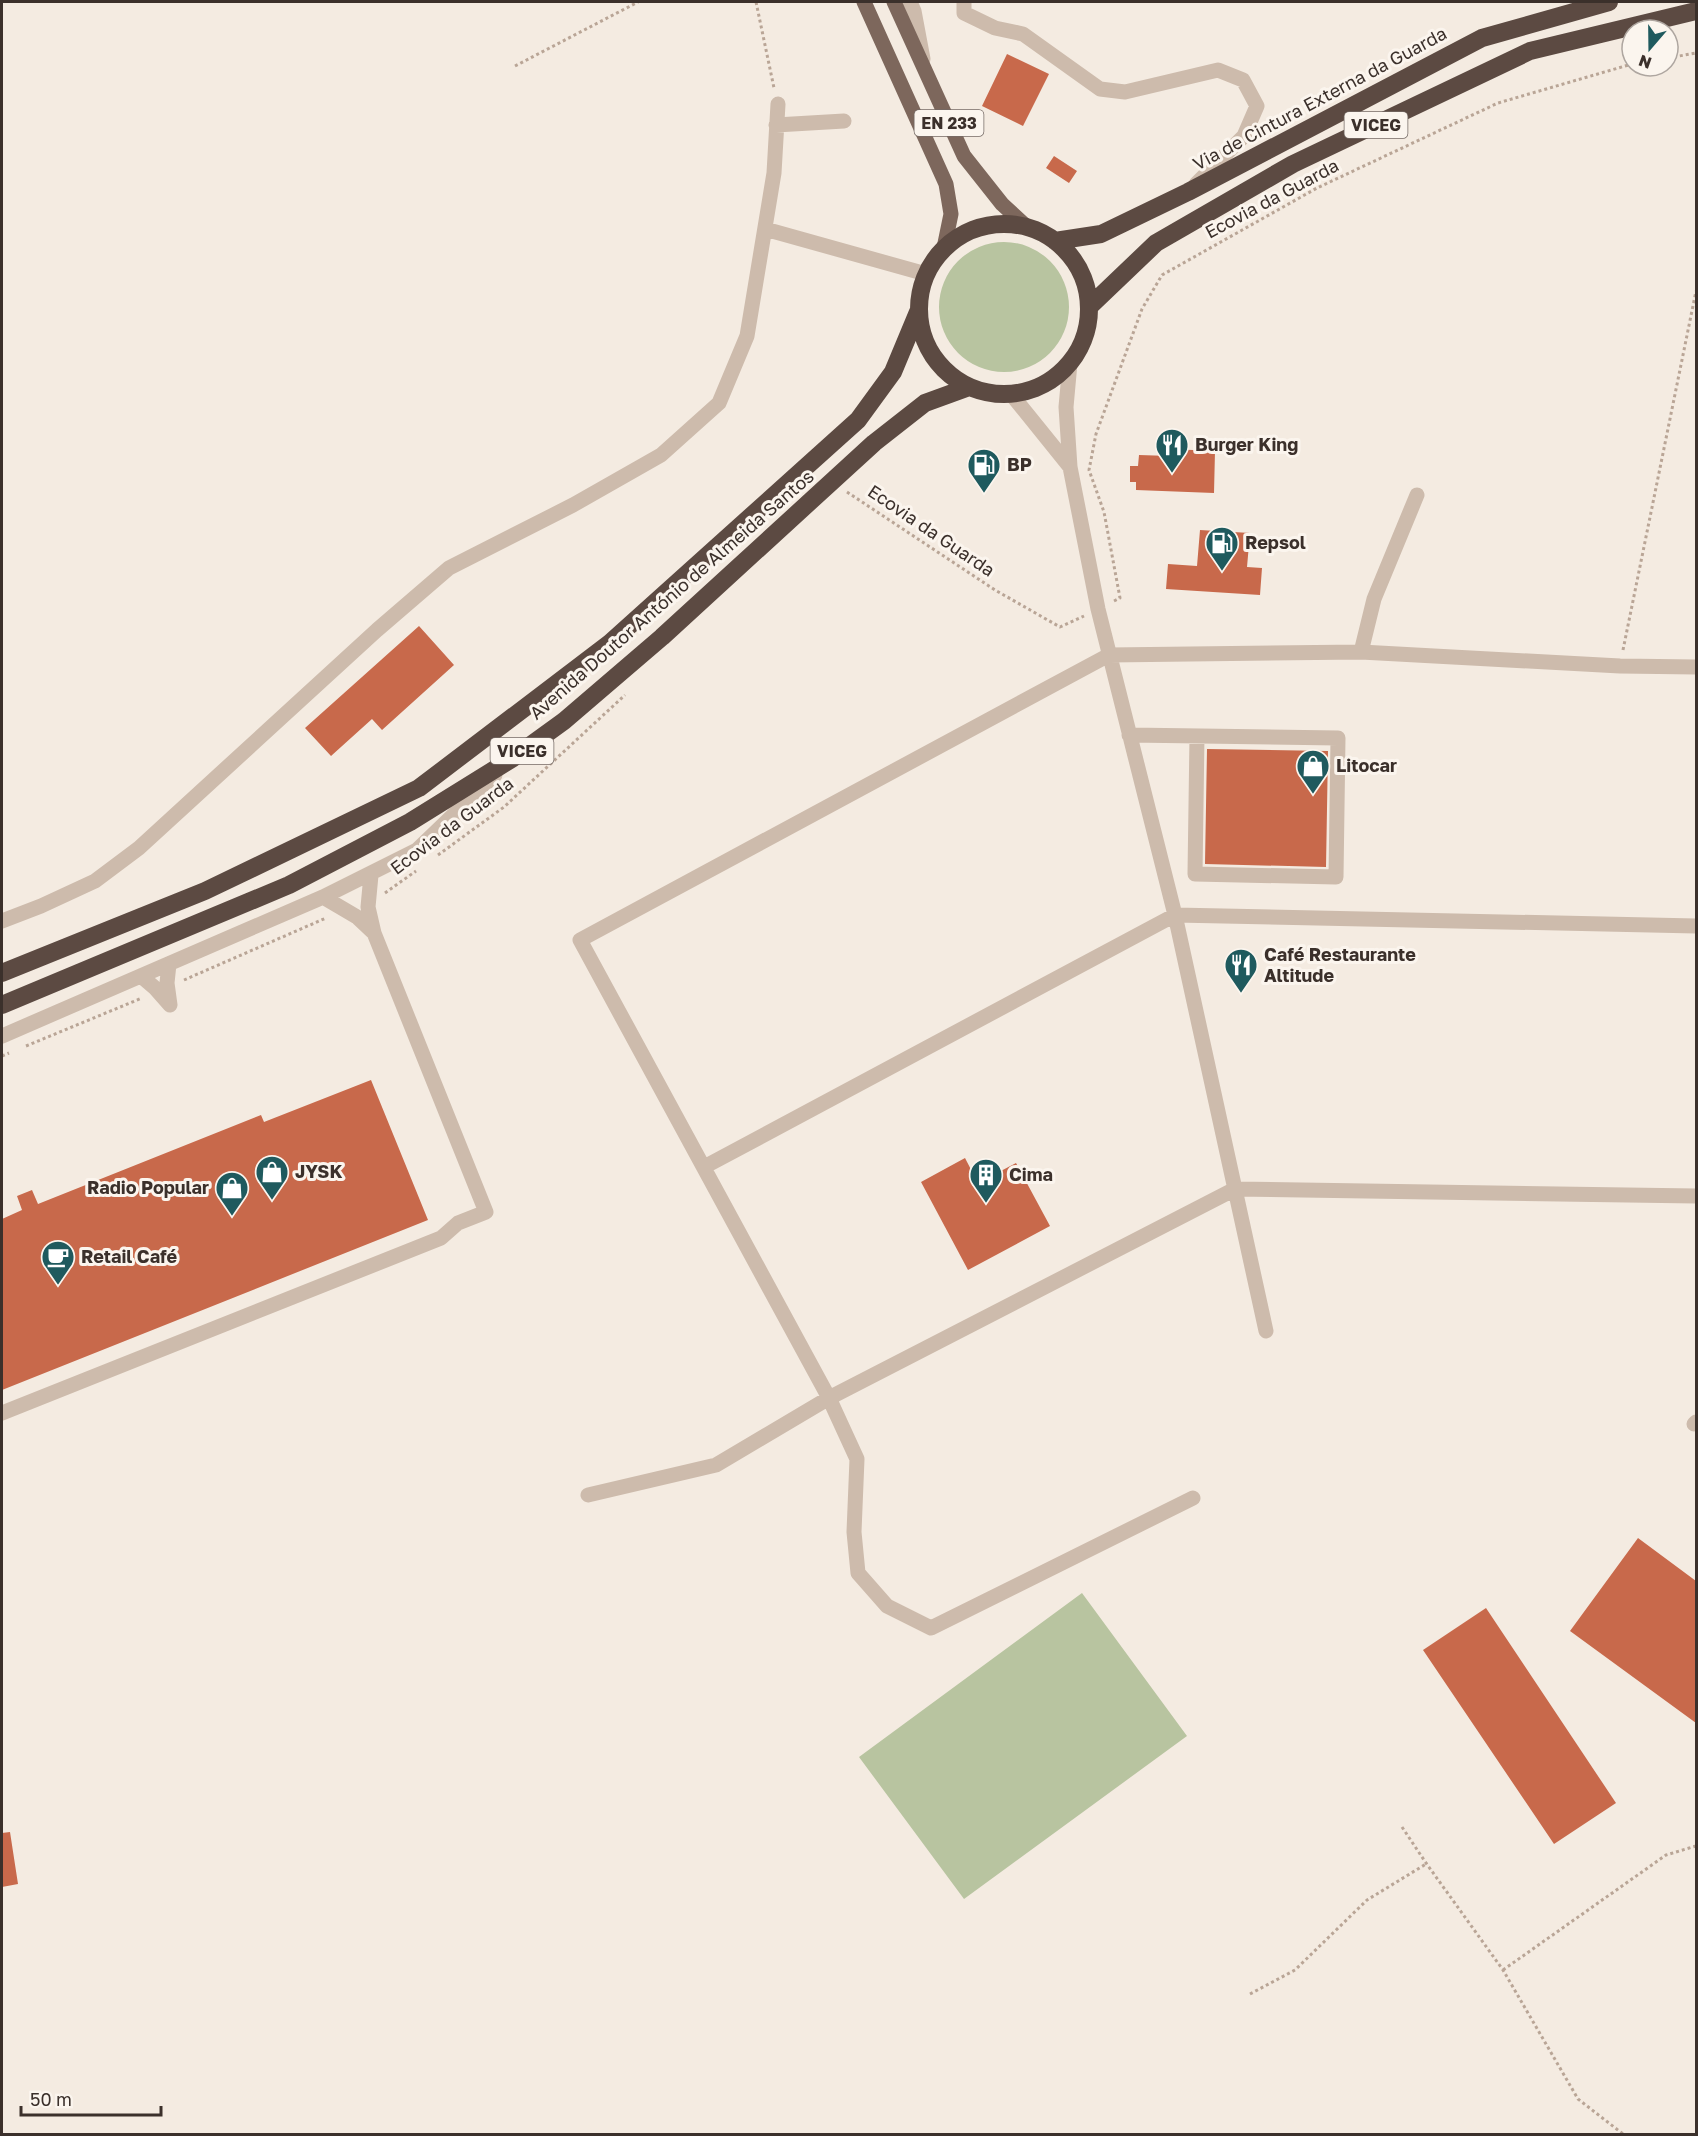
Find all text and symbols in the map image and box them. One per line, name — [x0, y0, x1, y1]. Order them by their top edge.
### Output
north arrow — [1620, 18, 1680, 78]
street label: Via de Cintura Externa da Guarda — [1189, 22, 1450, 175]
text: N — [1636, 51, 1654, 74]
road number: EN 233 — [914, 110, 984, 136]
road number: VICEG — [1344, 112, 1408, 138]
street label: Ecovia da Guarda — [1201, 154, 1342, 243]
restaurant icon: Burger King — [1154, 427, 1190, 474]
place label: Burger King — [1195, 433, 1298, 455]
fuel station icon: BP — [966, 447, 1002, 494]
place label: BP — [1007, 453, 1032, 475]
street label: Avenida Doutor António de Almeida Santos — [525, 465, 818, 724]
street label: Ecovia da Guarda — [864, 480, 999, 581]
fuel station icon: Repsol — [1204, 525, 1240, 572]
place label: Repsol — [1245, 531, 1306, 553]
road number: VICEG — [490, 738, 554, 764]
shop icon: Litocar — [1295, 748, 1331, 795]
place label: Litocar — [1336, 754, 1397, 776]
street label: Ecovia da Guarda — [386, 772, 517, 879]
place label: Café Restaurante Altitude — [1264, 943, 1416, 986]
restaurant icon: Café Restaurante Altitude — [1223, 947, 1259, 994]
shop icon: JYSK — [254, 1154, 290, 1201]
building icon: Cima — [968, 1157, 1004, 1204]
place label: JYSK — [295, 1160, 342, 1182]
place label: Cima — [1009, 1163, 1053, 1185]
shop icon: Radio Popular — [214, 1170, 250, 1217]
place label: Radio Popular — [87, 1176, 209, 1198]
cafe icon: Retail Café — [40, 1239, 76, 1286]
place label: Retail Café — [81, 1245, 178, 1267]
scale bar — [21, 2079, 160, 2117]
text: 50 m — [30, 2088, 72, 2110]

